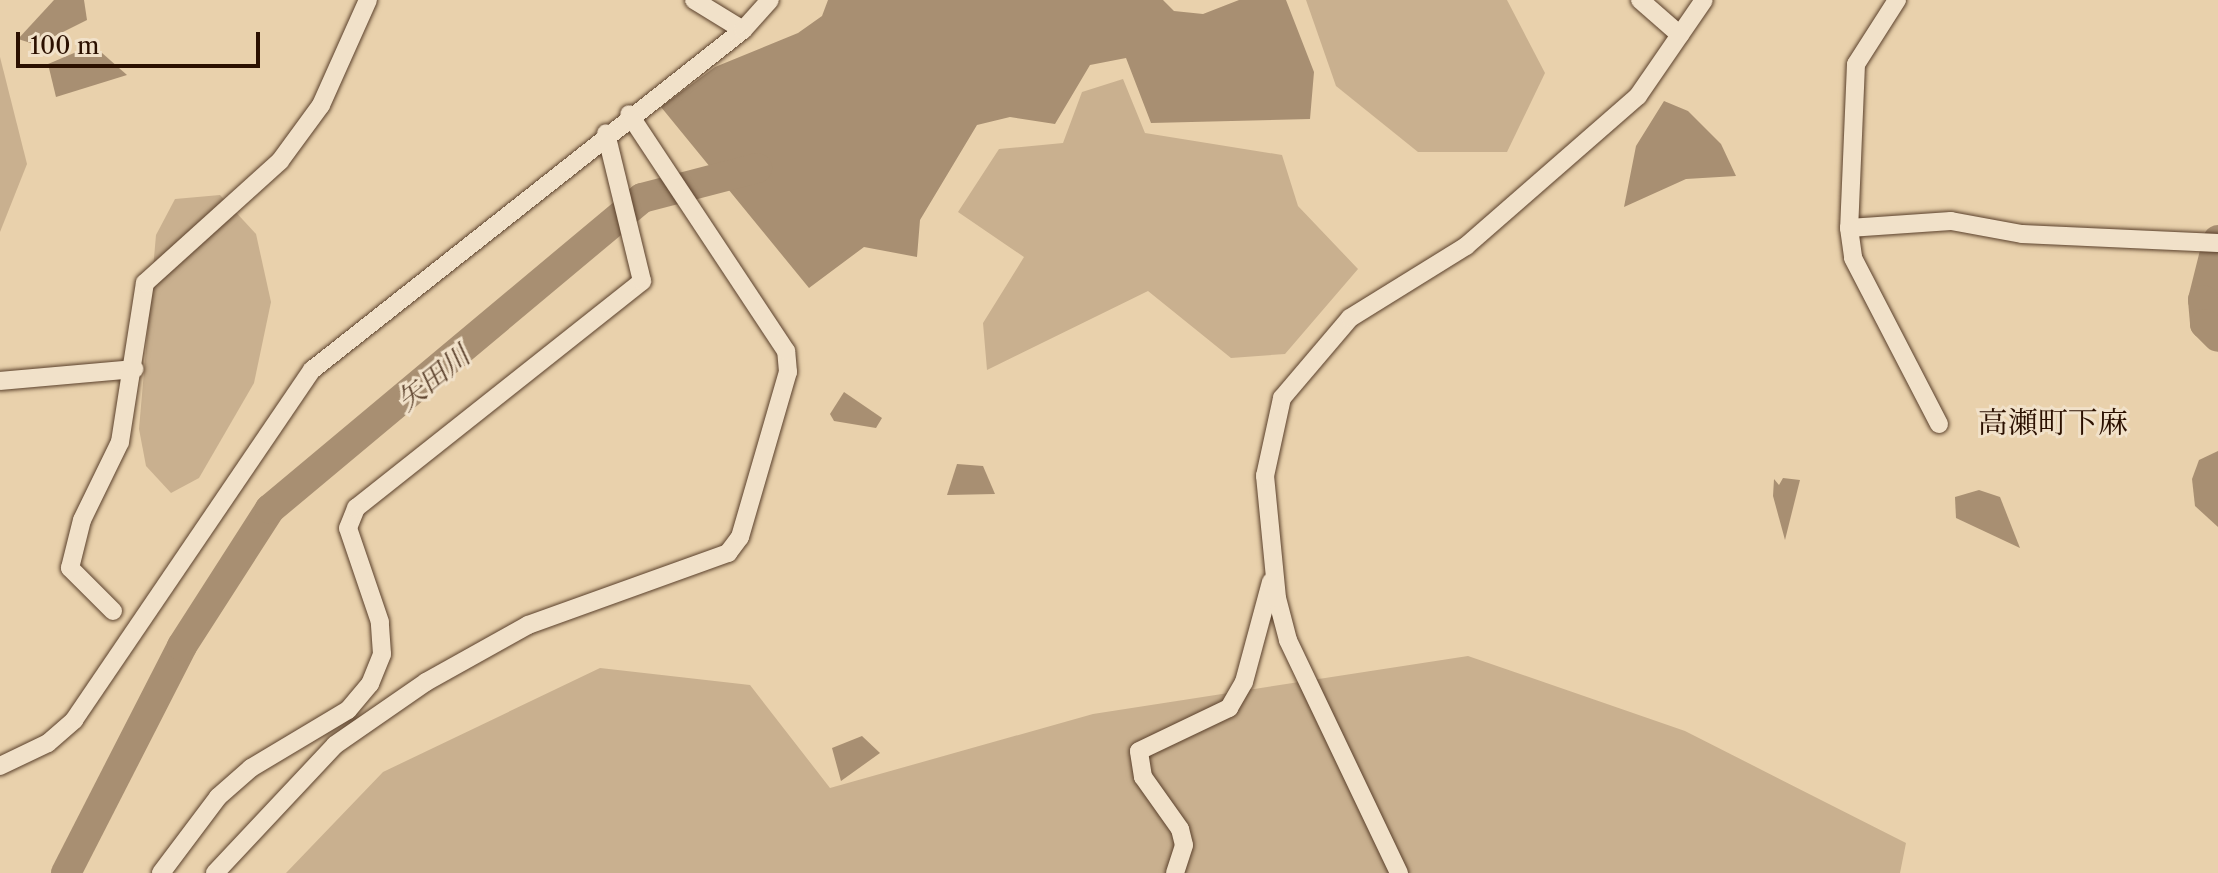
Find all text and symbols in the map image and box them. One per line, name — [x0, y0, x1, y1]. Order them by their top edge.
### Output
scale bar — [20, 16, 264, 66]
text: 100 m — [30, 31, 99, 60]
water label: 矢田川 — [390, 339, 476, 417]
district label: 高瀬町下麻 — [1978, 405, 2128, 441]

